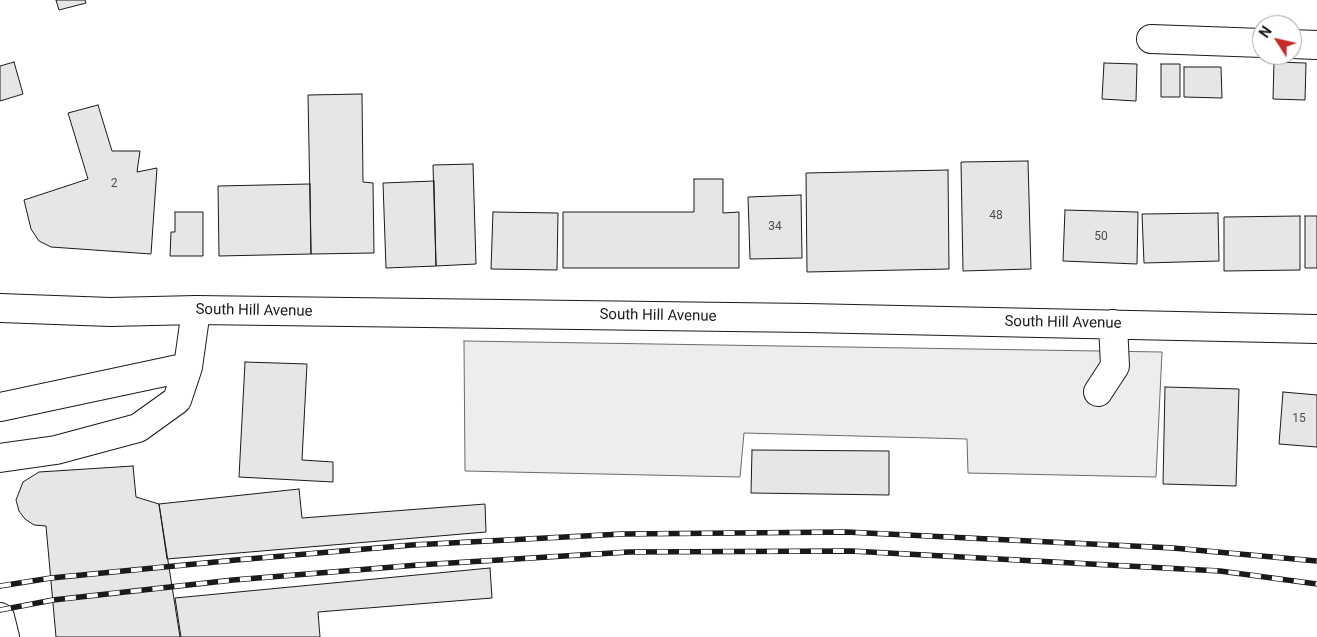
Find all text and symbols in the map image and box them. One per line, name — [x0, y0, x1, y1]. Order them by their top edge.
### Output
north arrow — [1252, 15, 1302, 65]
text: N — [1256, 23, 1275, 41]
house number: 2 — [111, 177, 117, 191]
house number: 48 — [989, 209, 1003, 223]
house number: 34 — [768, 220, 782, 234]
house number: 50 — [1094, 230, 1108, 244]
street label: South Hill Avenue — [195, 301, 313, 321]
street label: South Hill Avenue — [599, 306, 717, 326]
street label: South Hill Avenue — [1004, 313, 1122, 333]
house number: 15 — [1292, 412, 1306, 426]

